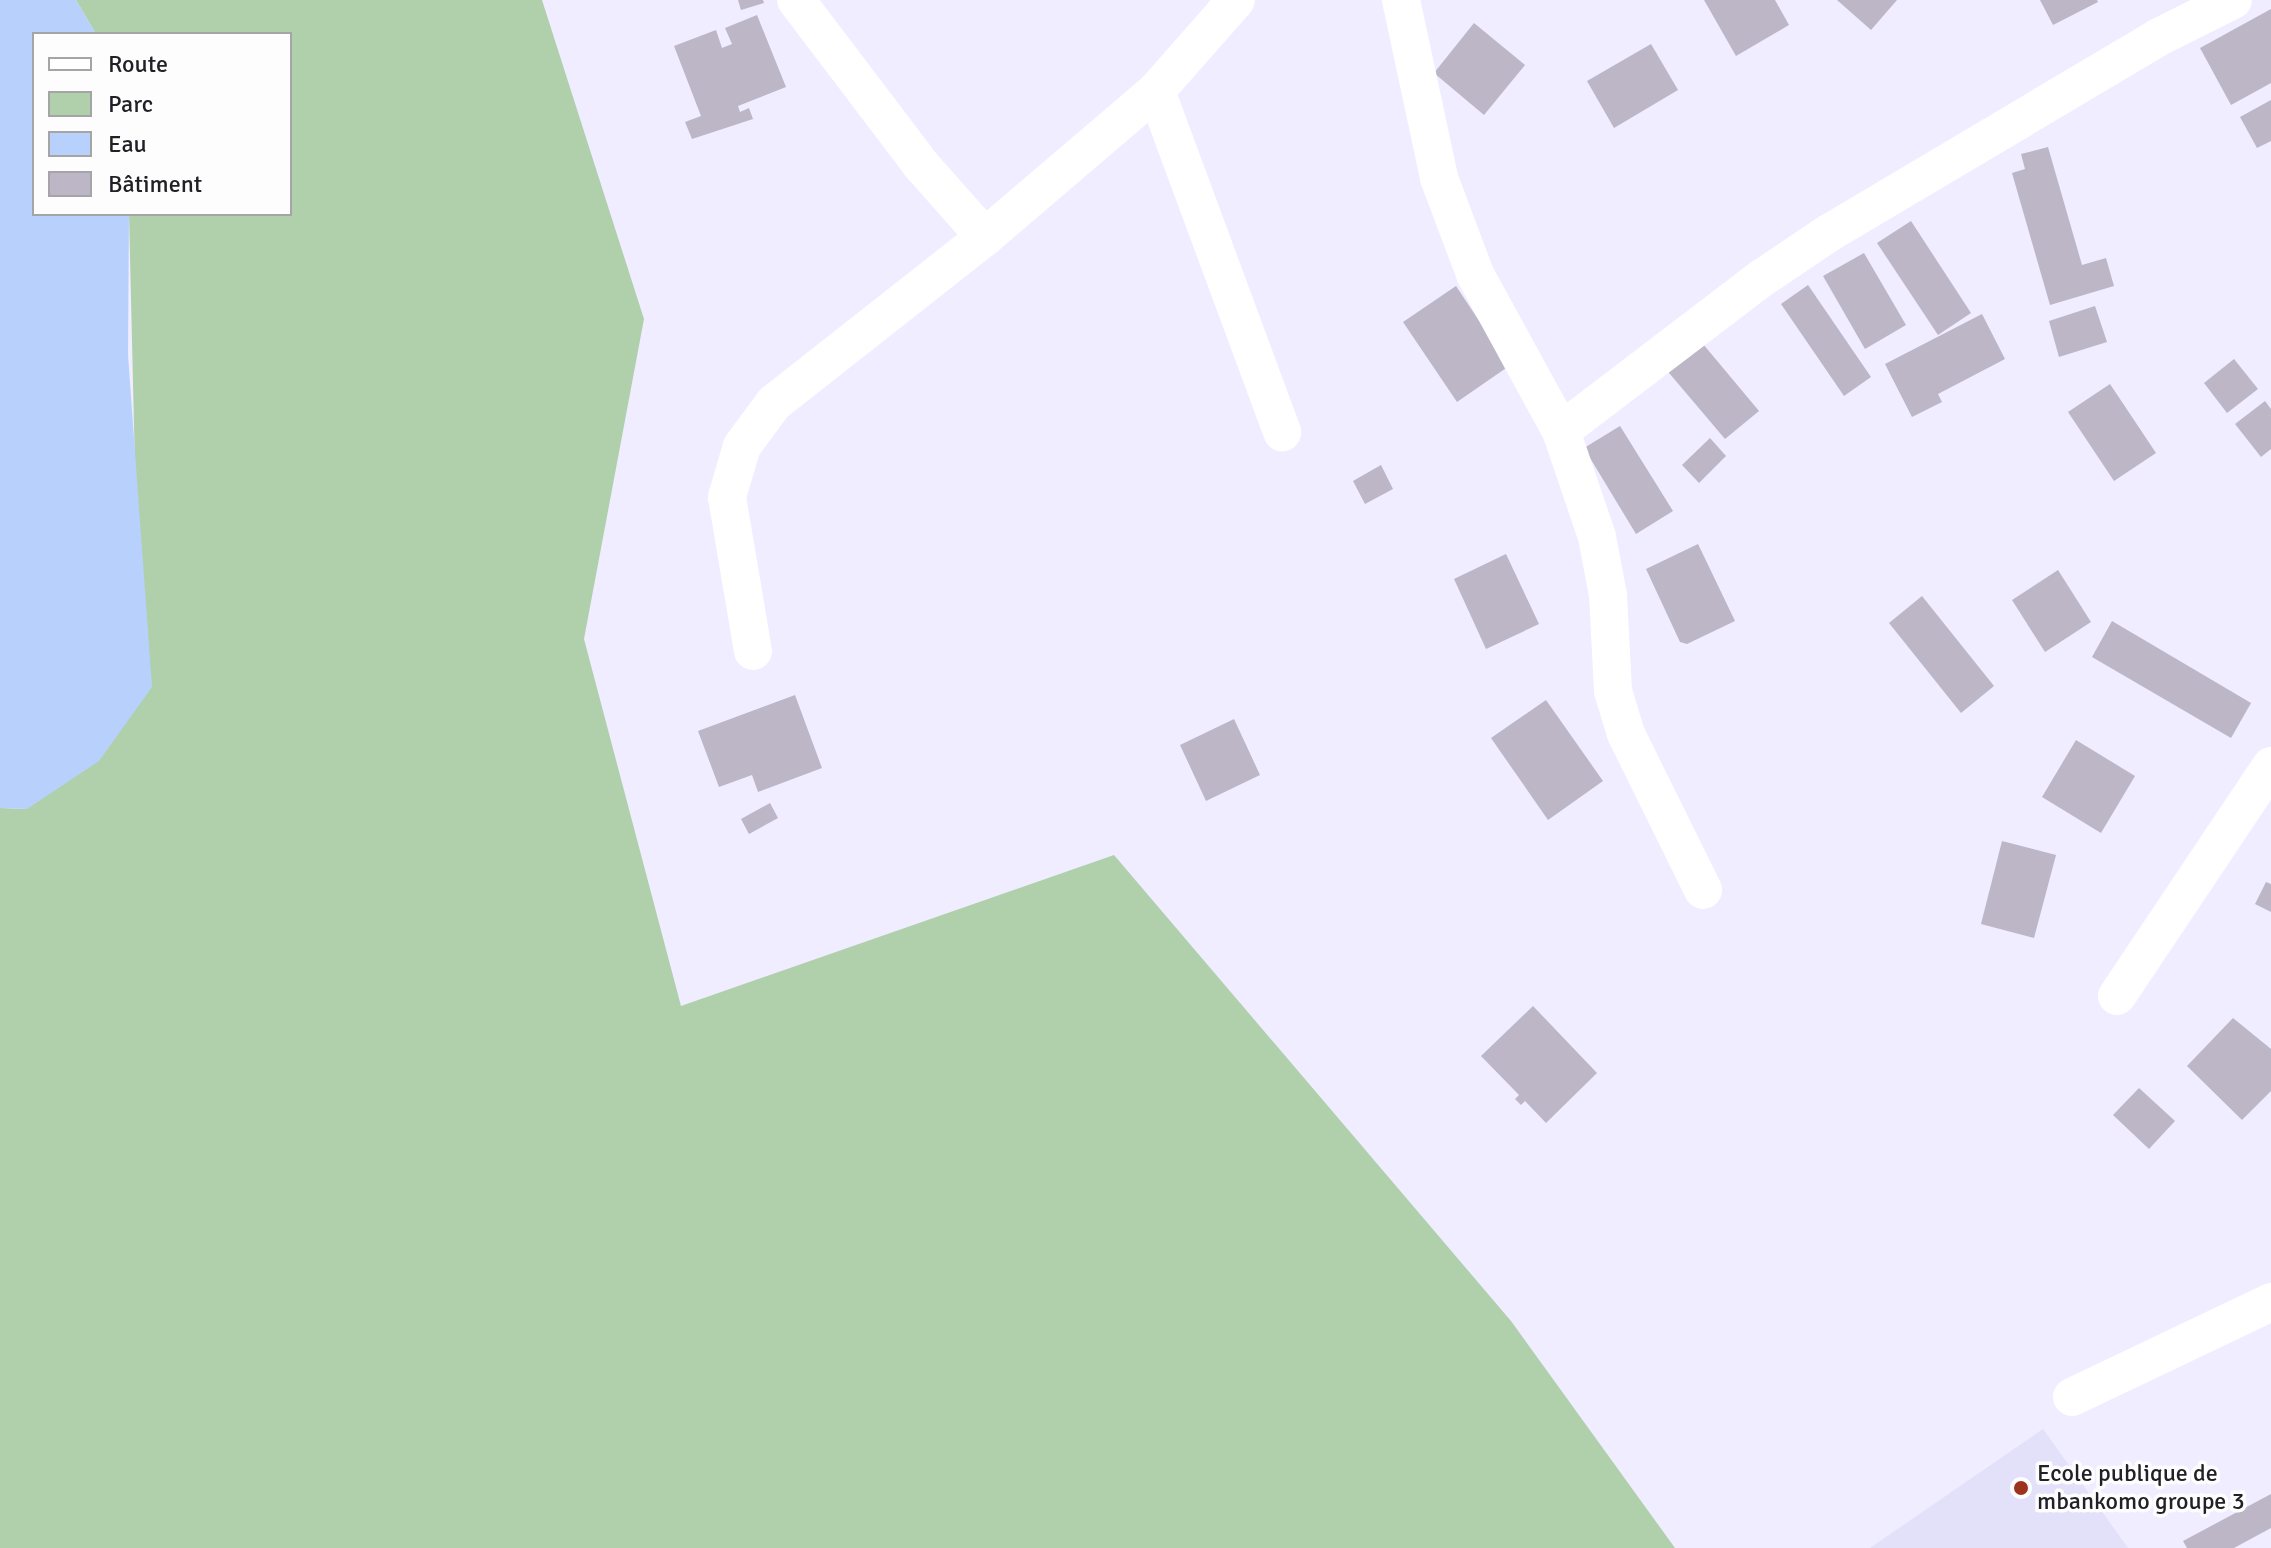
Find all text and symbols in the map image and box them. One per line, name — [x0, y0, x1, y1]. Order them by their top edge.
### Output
legend — [32, 32, 292, 216]
text: Route — [108, 49, 168, 79]
text: Parc — [108, 89, 153, 119]
text: Eau — [108, 129, 147, 159]
text: Bâtiment — [108, 169, 202, 199]
place label: Ecole publique de mbankomo groupe 3 — [2037, 1460, 2245, 1516]
marker: Ecole publique de mbankomo groupe 3 — [2012, 1479, 2030, 1497]

